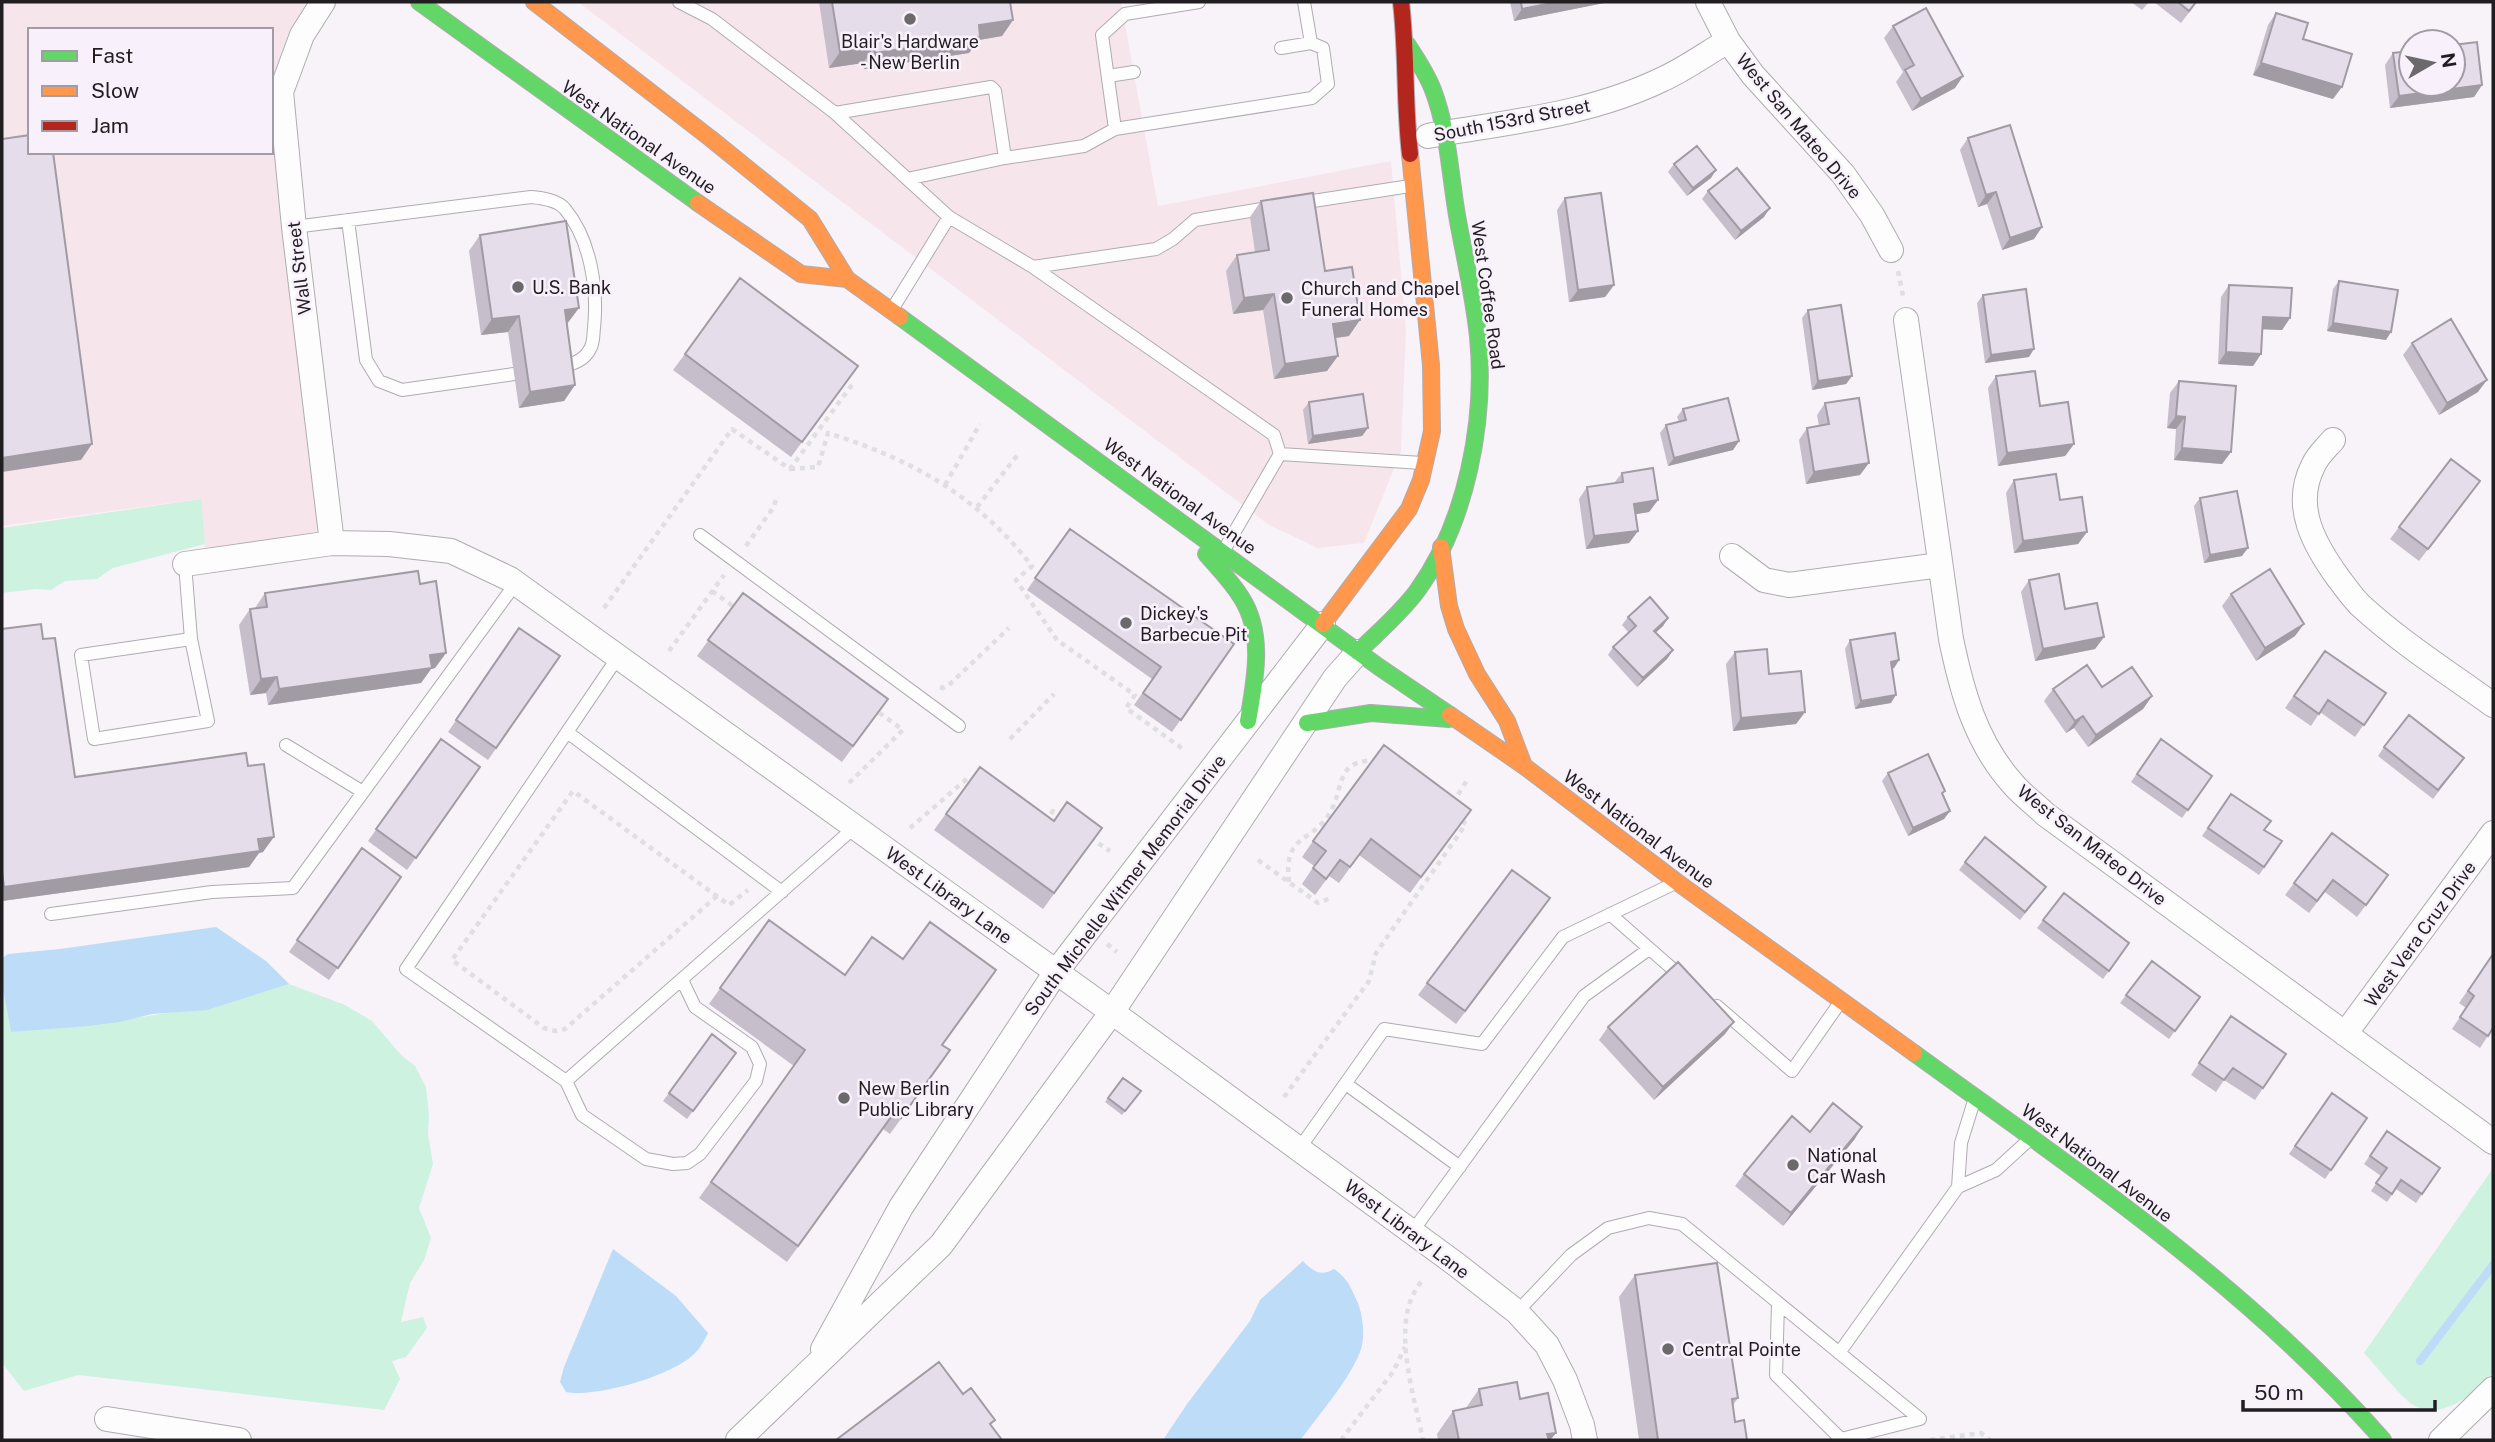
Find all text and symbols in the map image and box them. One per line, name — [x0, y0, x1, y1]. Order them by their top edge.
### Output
marker: Blair's Hardware - New Berlin — [902, 11, 918, 27]
legend — [28, 28, 273, 154]
north arrow — [2397, 28, 2467, 98]
place label: Blair's Hardware - New Berlin — [841, 31, 979, 73]
text: Fast — [91, 43, 133, 68]
street label: West San Mateo Drive — [1732, 49, 1866, 203]
text: N — [2437, 51, 2461, 69]
street label: West National Avenue — [558, 76, 720, 198]
text: Slow — [91, 78, 139, 103]
street label: South 153rd Street — [1432, 95, 1592, 145]
text: Jam — [91, 113, 129, 138]
street label: West Coffee Road — [1467, 219, 1509, 371]
street label: Wall Street — [283, 220, 315, 316]
place label: U.S. Bank — [532, 277, 611, 298]
place label: Church and Chapel Funeral Homes — [1301, 278, 1460, 320]
marker: U.S. Bank — [510, 279, 526, 295]
marker: Church and Chapel Funeral Homes — [1279, 290, 1295, 306]
street label: West National Avenue — [1100, 434, 1260, 558]
place label: Dickey's Barbecue Pit — [1140, 603, 1248, 645]
marker: Dickey's Barbecue Pit — [1118, 615, 1134, 631]
street label: South Michelle Witmer Memorial Drive — [1020, 750, 1230, 1020]
street label: West National Avenue — [1559, 765, 1719, 893]
street label: West San Mateo Drive — [2013, 780, 2171, 910]
street label: West Library Lane — [882, 842, 1016, 948]
street label: West Vera Cruz Drive — [2360, 857, 2480, 1011]
place label: New Berlin Public Library — [858, 1078, 974, 1120]
marker: New Berlin Public Library — [836, 1090, 852, 1106]
street label: West National Avenue — [2017, 1099, 2177, 1227]
place label: National Car Wash — [1807, 1145, 1886, 1187]
marker: National Car Wash — [1785, 1157, 1801, 1173]
street label: West Library Lane — [1340, 1175, 1474, 1283]
place label: Central Pointe — [1682, 1339, 1801, 1360]
marker: Central Pointe — [1660, 1341, 1676, 1357]
scale bar — [2243, 1368, 2436, 1412]
text: 50 m — [2254, 1380, 2304, 1405]

